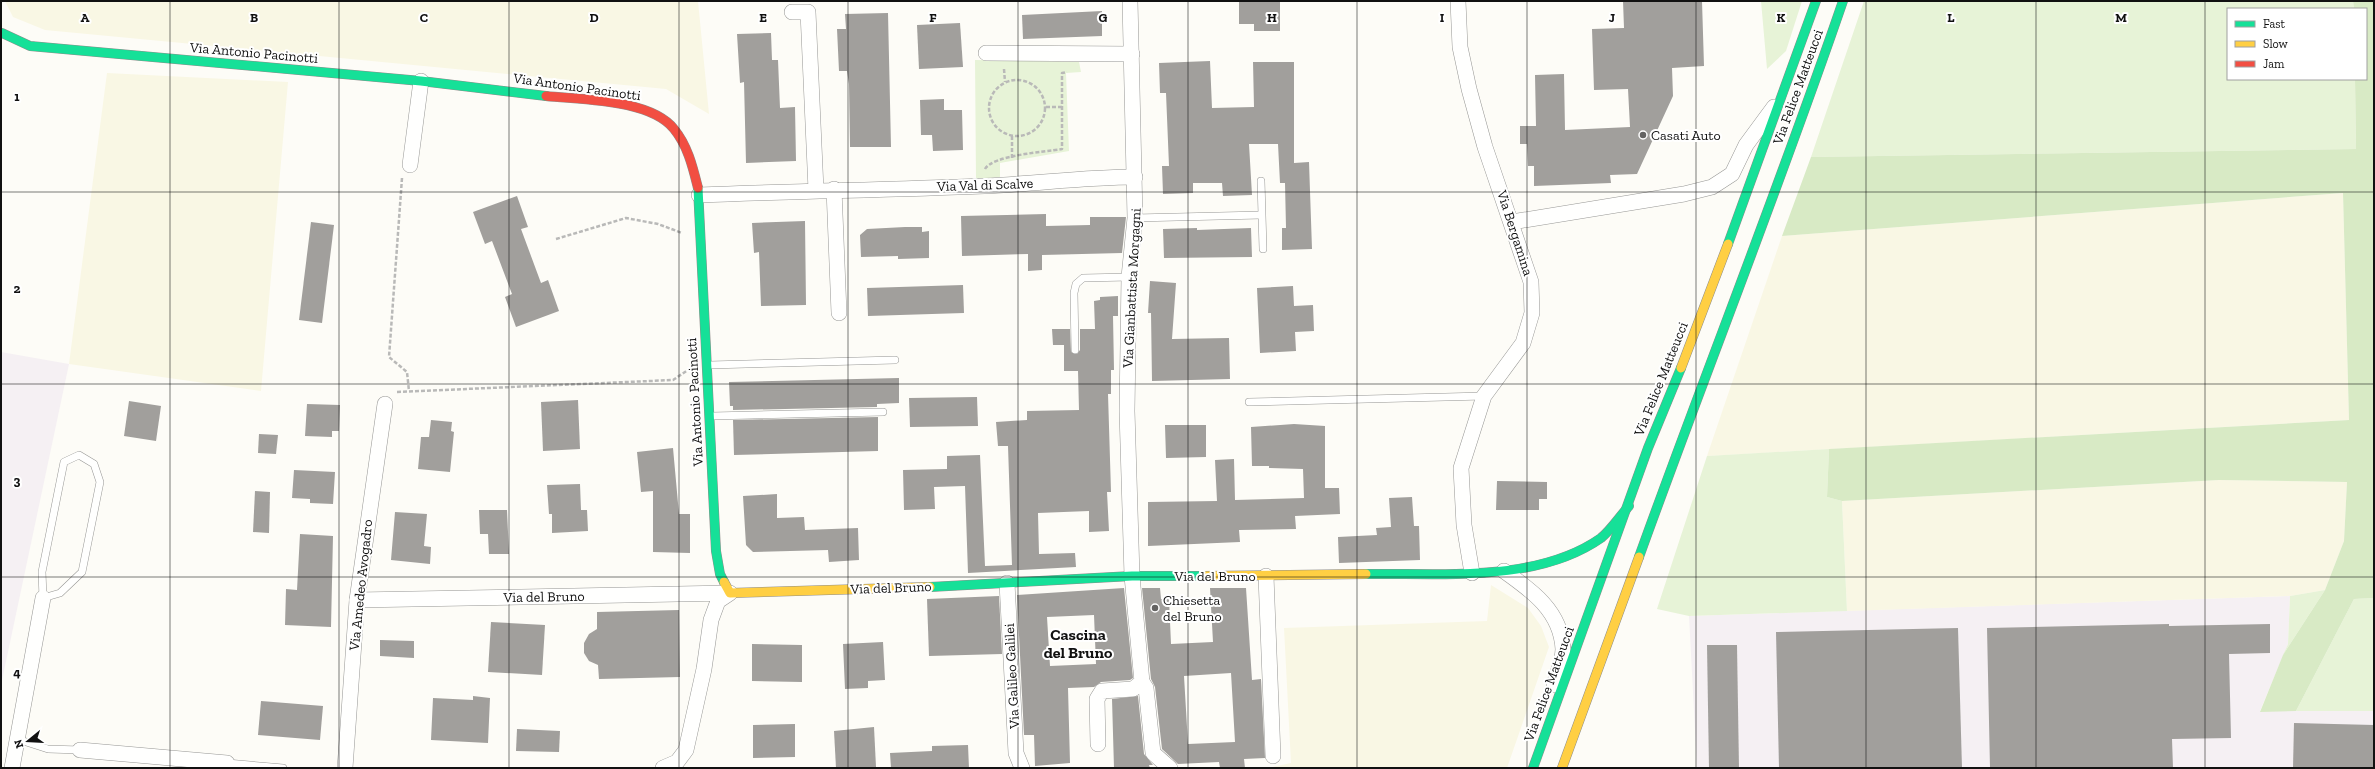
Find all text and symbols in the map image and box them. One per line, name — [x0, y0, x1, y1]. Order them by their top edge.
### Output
legend — [2227, 8, 2367, 80]
text: A — [81, 10, 90, 25]
text: B — [250, 10, 258, 25]
text: C — [420, 10, 428, 25]
text: D — [589, 10, 599, 25]
text: E — [759, 10, 767, 25]
text: F — [929, 10, 937, 25]
text: G — [1099, 10, 1108, 25]
text: H — [1267, 10, 1277, 25]
text: I — [1440, 10, 1445, 25]
text: J — [1609, 10, 1615, 25]
text: K — [1777, 10, 1786, 25]
text: L — [1947, 10, 1955, 25]
text: M — [2115, 10, 2127, 25]
text: Fast — [2263, 17, 2286, 31]
street label: Via Felice Matteucci — [1769, 27, 1827, 148]
text: Slow — [2263, 37, 2289, 51]
street label: Via Antonio Pacinotti — [188, 39, 319, 67]
text: Jam — [2263, 57, 2285, 71]
street label: Via Antonio Pacinotti — [511, 69, 642, 104]
text: 1 — [14, 89, 20, 104]
place label: Casati Auto — [1651, 127, 1721, 144]
marker: Casati Auto — [1638, 130, 1648, 140]
street label: Via Val di Scalve — [935, 175, 1034, 195]
street label: Via Bergamina — [1493, 187, 1537, 278]
street label: Via Gianbattista Morgagni — [1119, 208, 1145, 369]
text: 2 — [14, 281, 21, 296]
street label: Via Felice Matteucci — [1630, 320, 1692, 439]
street label: Via Antonio Pacinotti — [683, 337, 707, 468]
text: 3 — [14, 473, 21, 488]
street label: Via Amedeo Avogadro — [346, 519, 376, 652]
street label: Via del Bruno — [1173, 568, 1256, 585]
street label: Via del Bruno — [849, 578, 932, 598]
street label: Via del Bruno — [502, 588, 585, 606]
place label: Chiesetta del Bruno — [1163, 592, 1222, 625]
marker: Chiesetta del Bruno — [1150, 603, 1160, 613]
street label: Via Galileo Galilei — [1001, 623, 1023, 730]
street label: Via Felice Matteucci — [1520, 624, 1578, 745]
district label: Cascina del Bruno — [1044, 625, 1113, 662]
text: 4 — [13, 665, 21, 680]
north arrow — [8, 721, 48, 761]
text: N — [11, 737, 26, 750]

